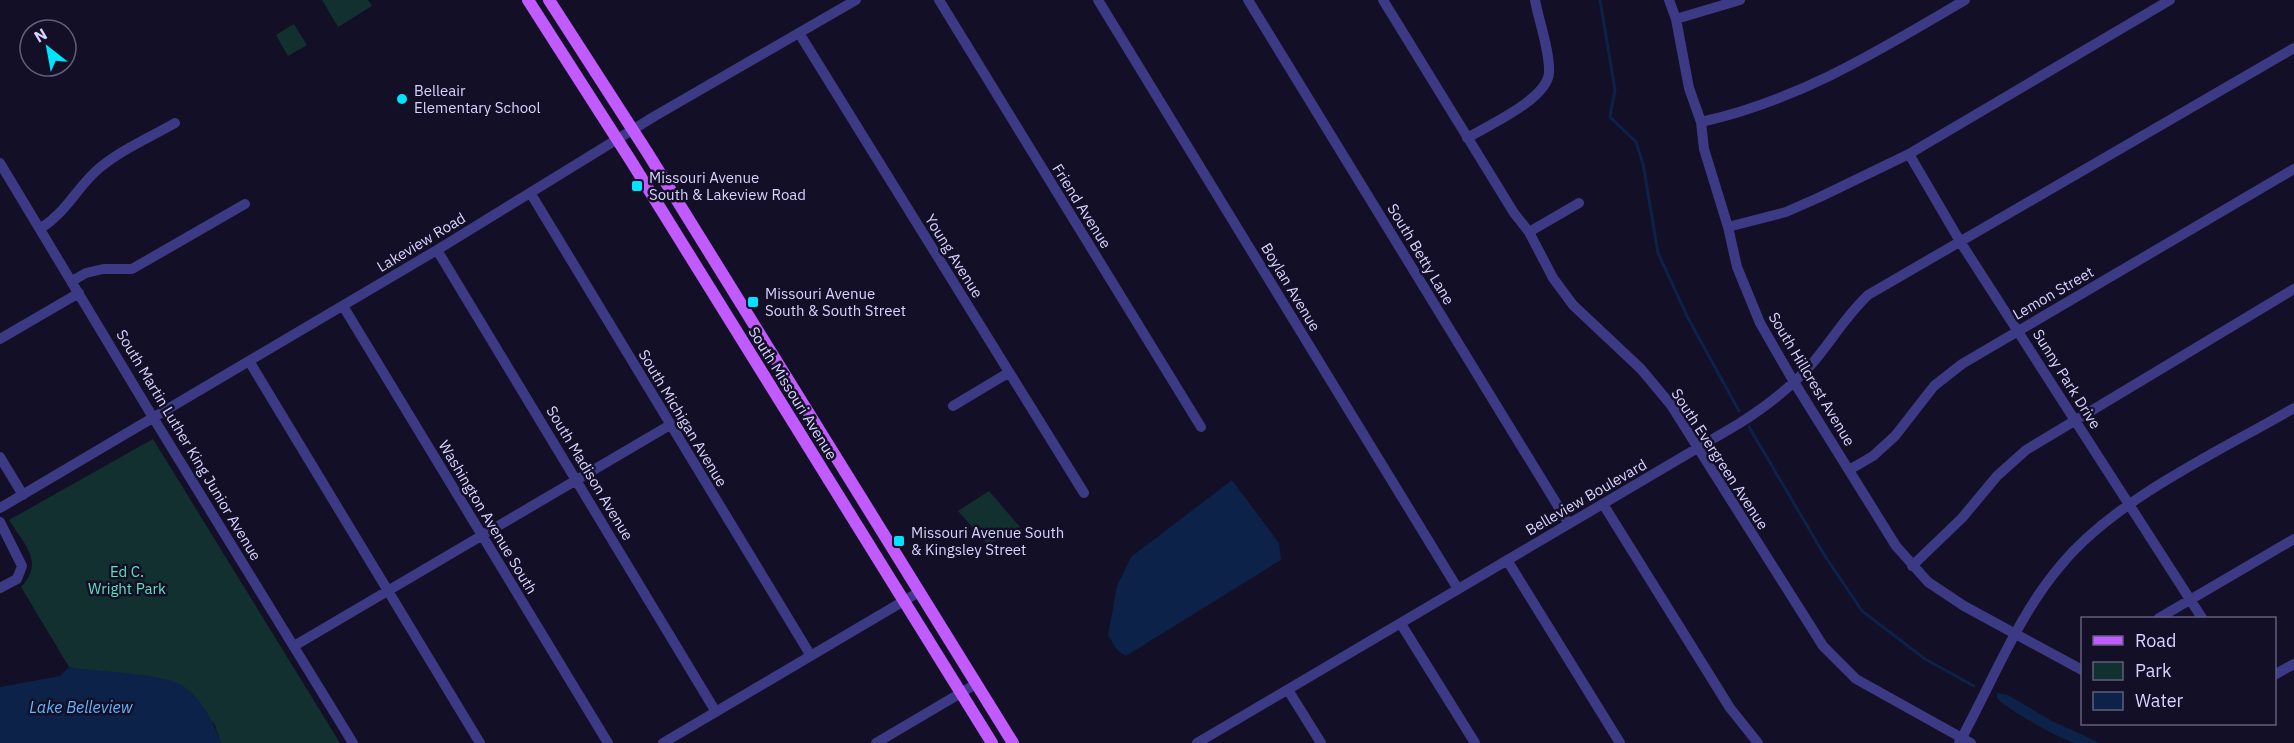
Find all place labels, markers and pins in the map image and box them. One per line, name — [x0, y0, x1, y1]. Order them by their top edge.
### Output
place label: Belleair Elementary School — [414, 81, 541, 117]
marker: Belleair Elementary School — [395, 92, 409, 106]
place label: Missouri Avenue South & Lakeview Road — [649, 168, 806, 204]
marker: Missouri Avenue South & Lakeview Road — [630, 179, 644, 193]
place label: Missouri Avenue South & South Street — [765, 284, 906, 320]
marker: Missouri Avenue South & South Street — [746, 295, 760, 309]
place label: Missouri Avenue South & Kingsley Street — [911, 523, 1064, 559]
marker: Missouri Avenue South & Kingsley Street — [892, 534, 906, 548]

